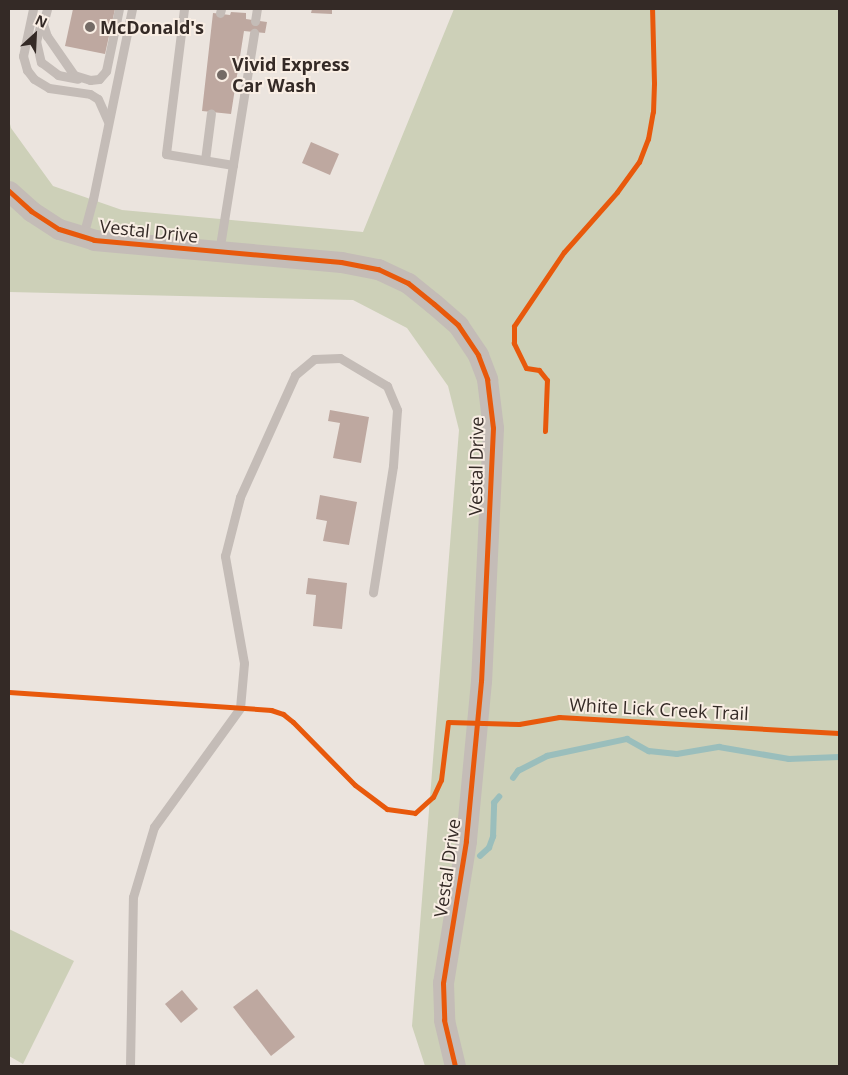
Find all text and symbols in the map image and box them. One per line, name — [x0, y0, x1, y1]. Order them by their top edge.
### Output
north arrow — [10, 10, 60, 60]
text: N — [32, 10, 51, 32]
place label: McDonald's — [100, 16, 204, 38]
marker: McDonald's — [84, 21, 96, 33]
place label: Vivid Express Car Wash — [232, 54, 350, 96]
marker: Vivid Express Car Wash — [216, 69, 228, 81]
street label: Vestal Drive — [99, 215, 199, 247]
street label: Vestal Drive — [464, 416, 488, 516]
street label: White Lick Creek Trail — [569, 694, 749, 724]
street label: Vestal Drive — [429, 817, 465, 919]

